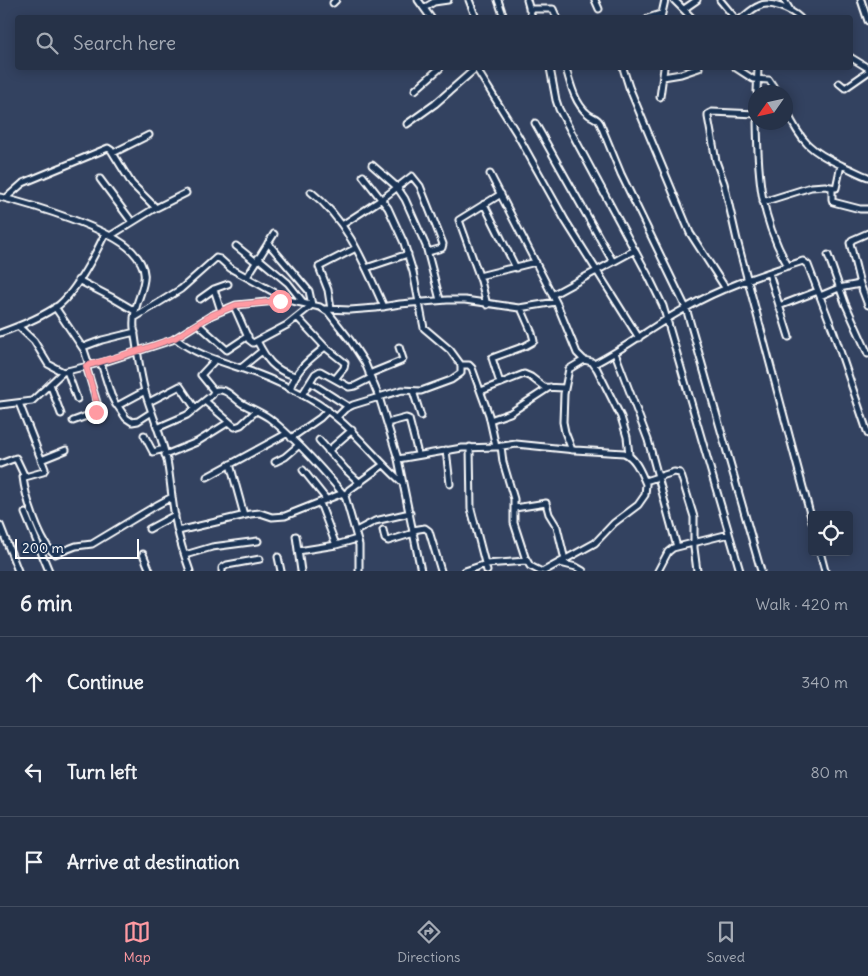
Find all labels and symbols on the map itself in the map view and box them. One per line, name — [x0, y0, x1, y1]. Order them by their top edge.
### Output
north arrow — [748, 85, 793, 130]
route start — [269, 290, 292, 313]
route end — [85, 401, 108, 424]
scale bar — [15, 536, 139, 559]

